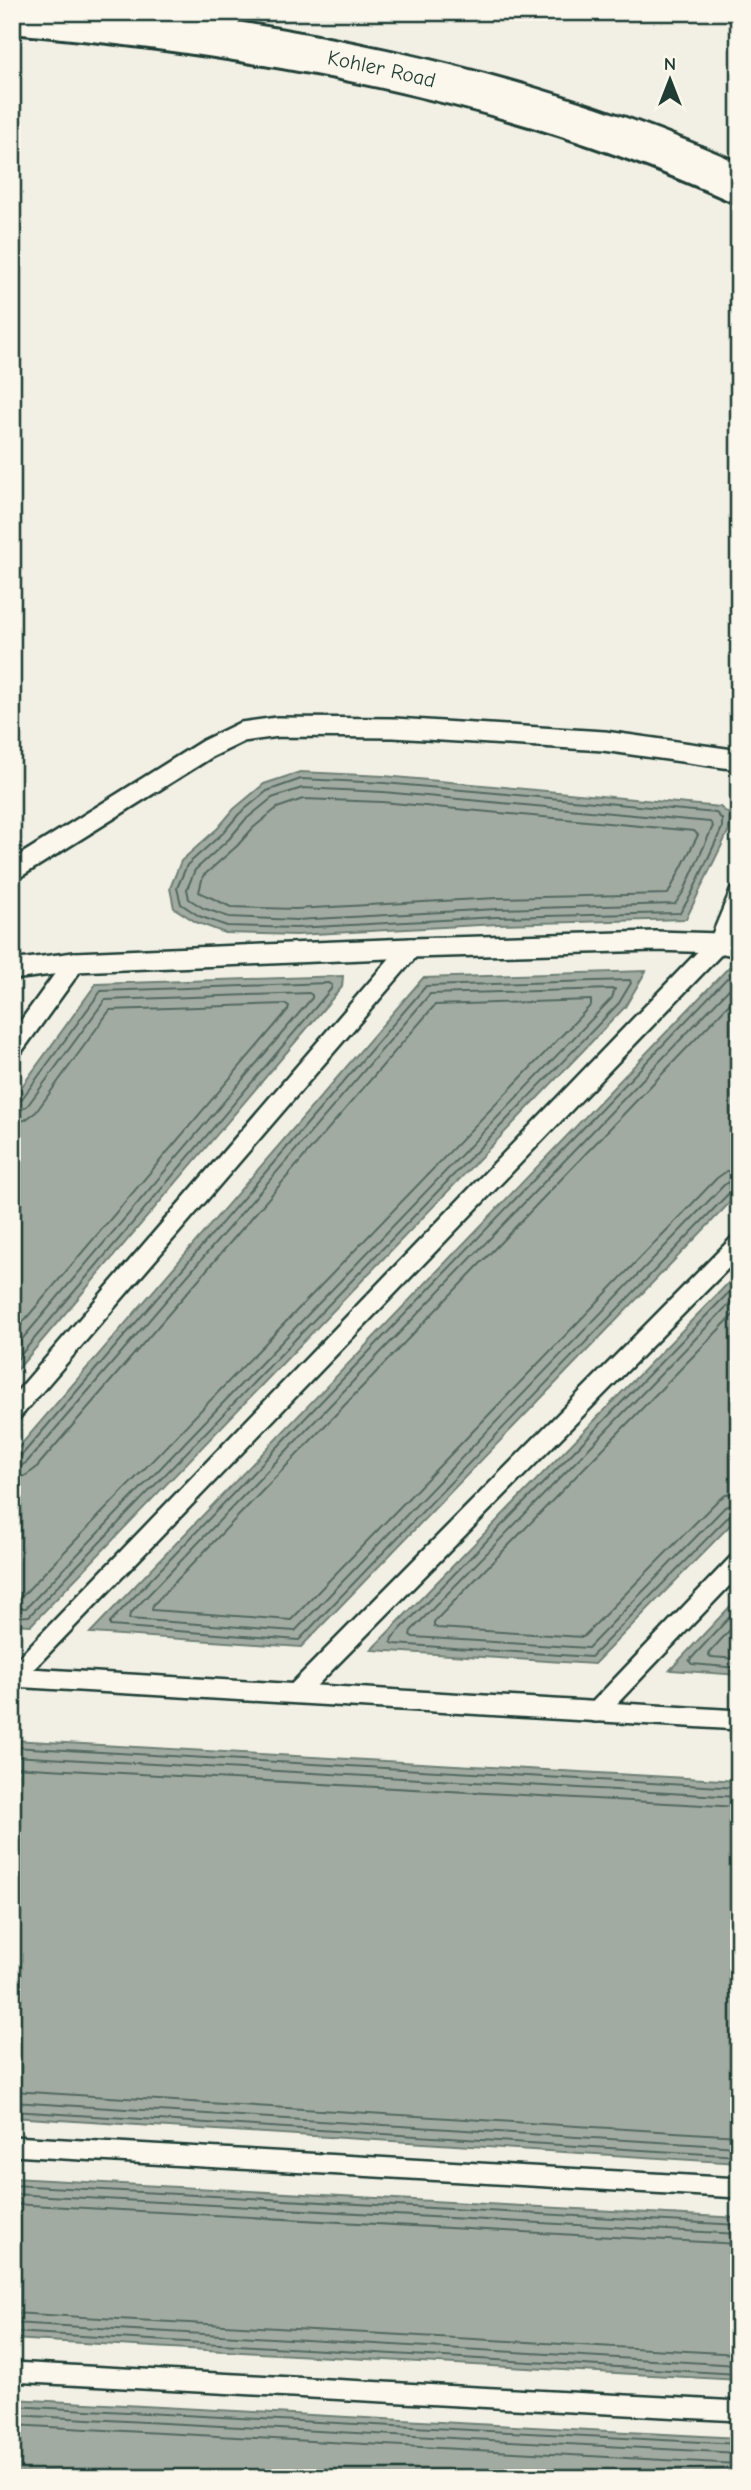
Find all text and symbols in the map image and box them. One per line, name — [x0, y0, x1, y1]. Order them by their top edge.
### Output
street label: Kohler Road — [326, 45, 438, 92]
north arrow — [636, 46, 706, 116]
text: N — [664, 53, 676, 75]

